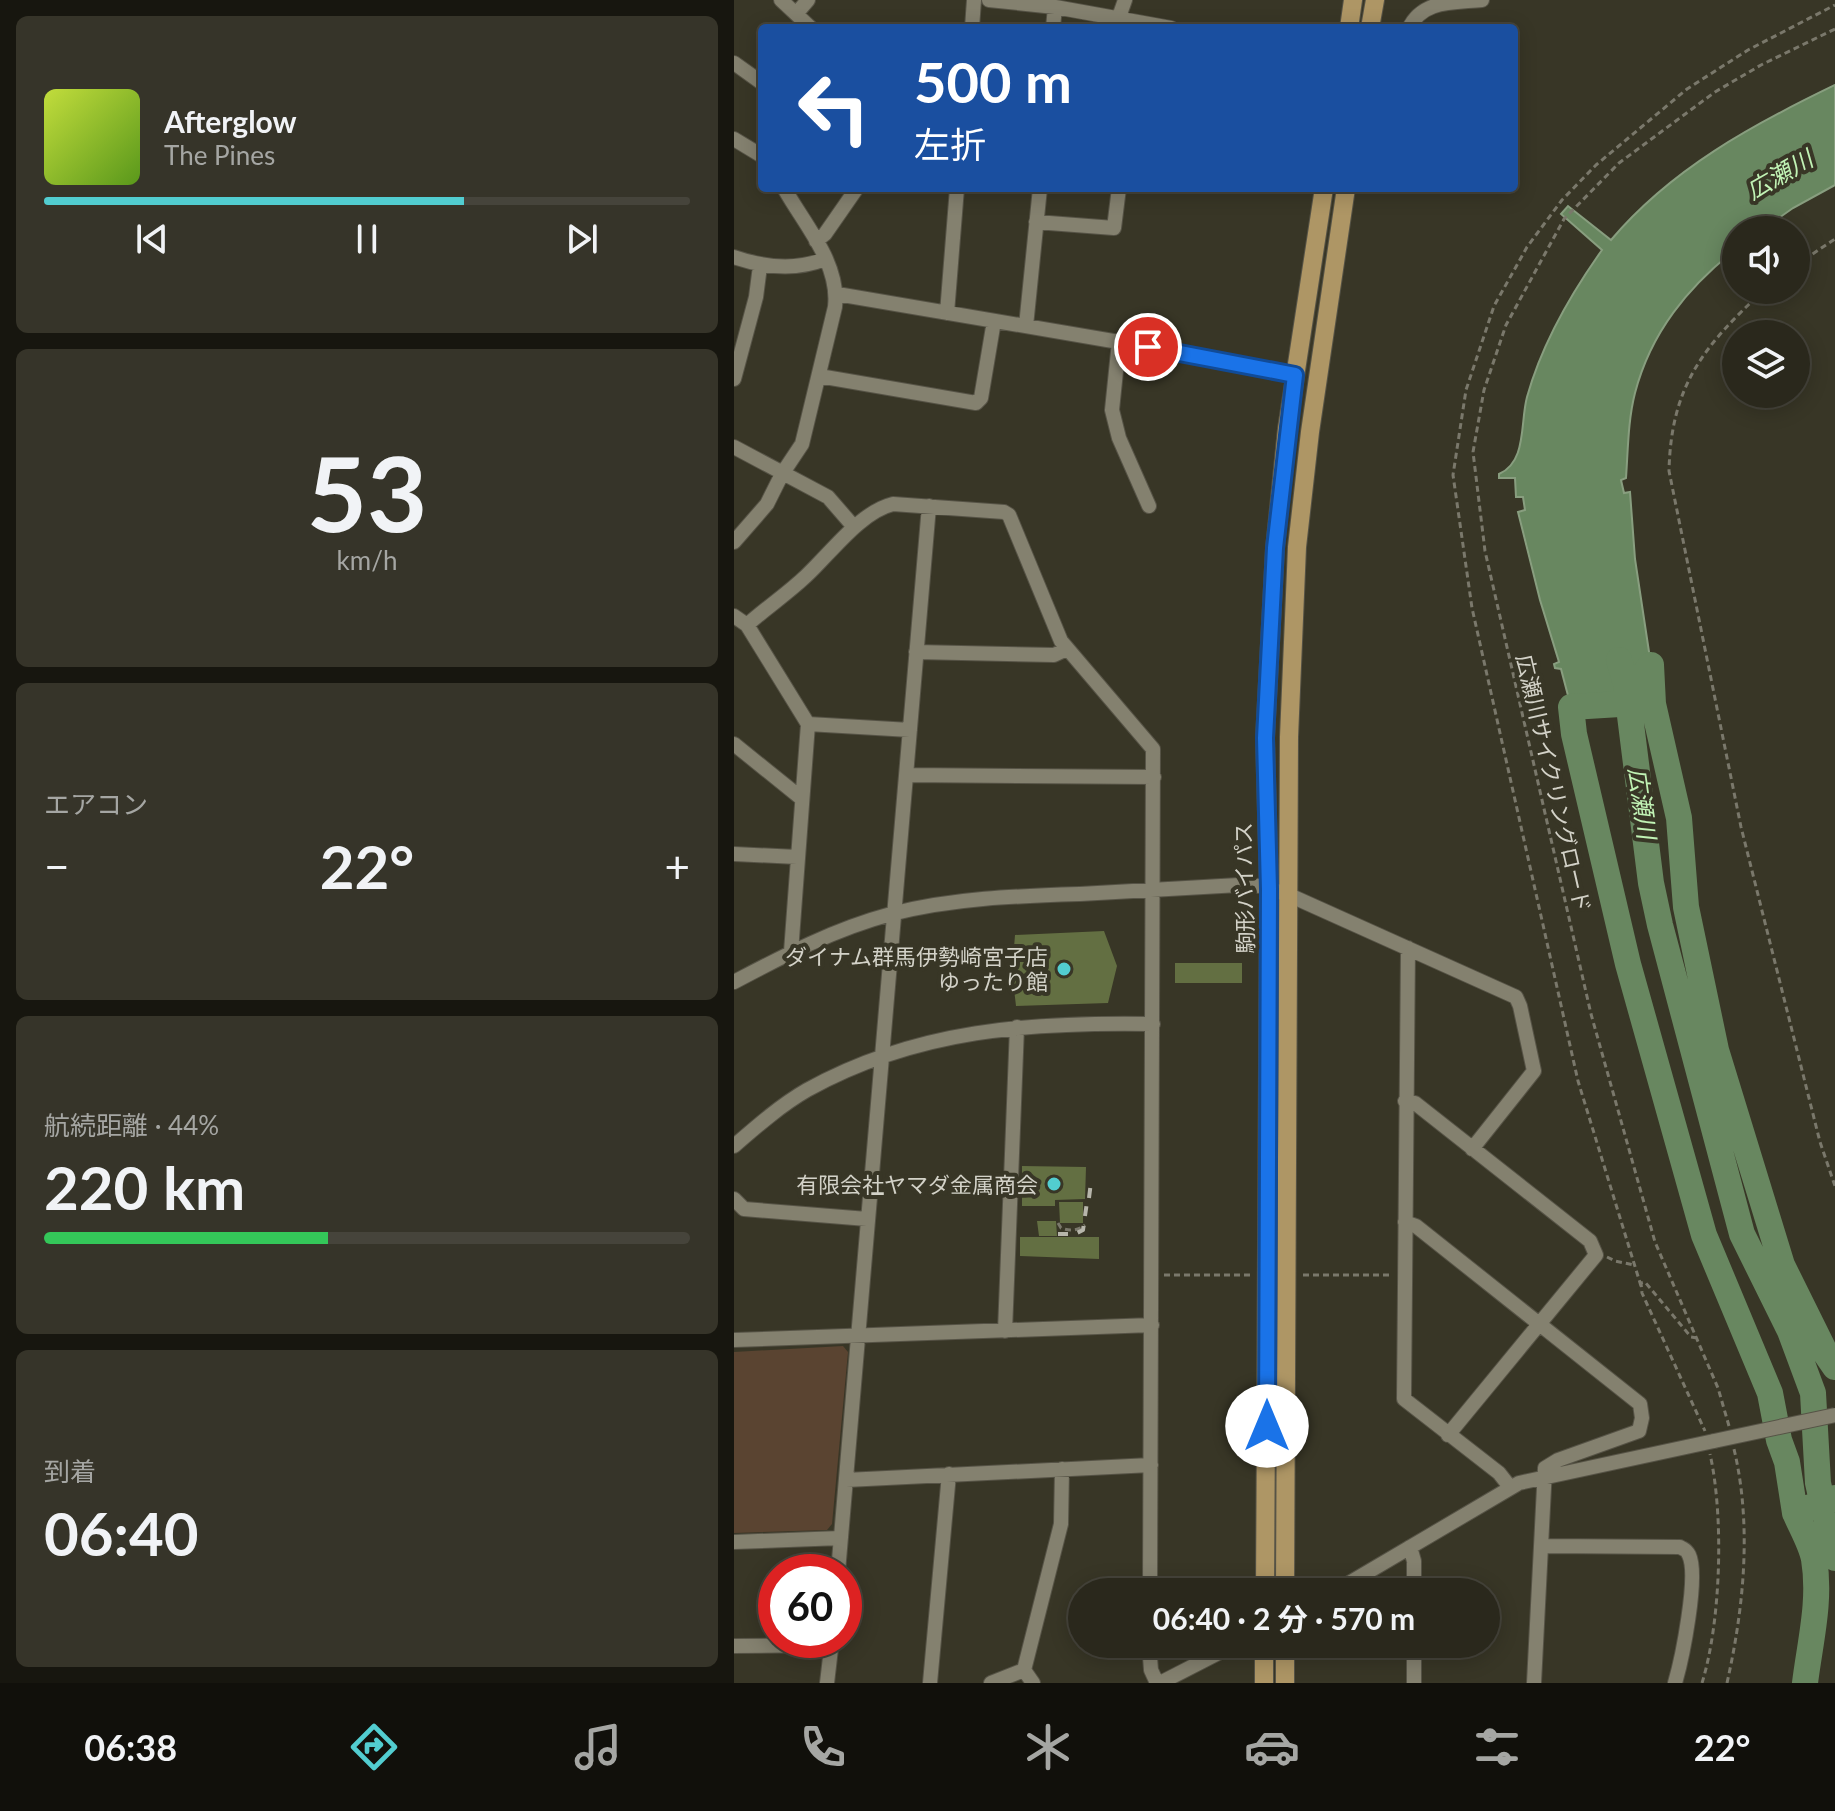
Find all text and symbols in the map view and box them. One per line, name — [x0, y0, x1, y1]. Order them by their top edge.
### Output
text: 500 m — [914, 48, 1072, 115]
icon: left — [782, 56, 886, 160]
text: Afterglow — [164, 103, 297, 139]
text: 左折 — [914, 122, 986, 166]
text: The Pines — [164, 139, 275, 171]
water label: 広瀬川 — [1741, 142, 1820, 205]
map controls — [1722, 216, 1810, 408]
button: sound — [1722, 216, 1810, 304]
icon: previous — [130, 217, 174, 261]
icon: pause — [345, 217, 389, 261]
icon: next — [560, 217, 604, 261]
pin — [1114, 313, 1182, 381]
button: layers — [1722, 320, 1810, 408]
icon: arrive — [1126, 325, 1170, 369]
text: 53 — [307, 429, 427, 554]
text: km/h — [337, 544, 397, 576]
street label: 広瀬川サイクリングロード — [1511, 652, 1597, 914]
water label: 広瀬川 — [1624, 765, 1663, 844]
text: エアコン — [44, 788, 148, 820]
street label: 駒形バイパス — [1229, 822, 1259, 954]
text: 22° — [320, 830, 414, 902]
text: − — [44, 840, 70, 892]
text: + — [664, 840, 690, 892]
place label: ダイナム群馬伊勢崎宮子店 ゆったり館 — [785, 943, 1048, 995]
marker: ダイナム群馬伊勢崎宮子店 ゆったり館 — [1055, 960, 1073, 978]
text: 航続距離 · 44% — [44, 1109, 219, 1141]
text: 220 km — [44, 1151, 245, 1223]
place label: 有限会社ヤマダ金属商会 — [796, 1171, 1038, 1198]
marker: 有限会社ヤマダ金属商会 — [1045, 1175, 1063, 1193]
position arrow — [1225, 1384, 1309, 1468]
text: 到着 — [44, 1455, 96, 1487]
text: 06:40 — [44, 1497, 199, 1569]
speed limit sign: 60 — [758, 1554, 862, 1658]
text: 06:40 · 2 分 · 570 m — [1153, 1600, 1415, 1636]
icon: directions — [346, 1719, 402, 1775]
icon: music — [570, 1719, 626, 1775]
icon: phone — [795, 1719, 851, 1775]
icon: climate — [1020, 1719, 1076, 1775]
icon: car — [1244, 1719, 1300, 1775]
icon: filters — [1469, 1719, 1525, 1775]
text: 06:38 — [84, 1725, 177, 1769]
text: 22° — [1694, 1725, 1751, 1769]

